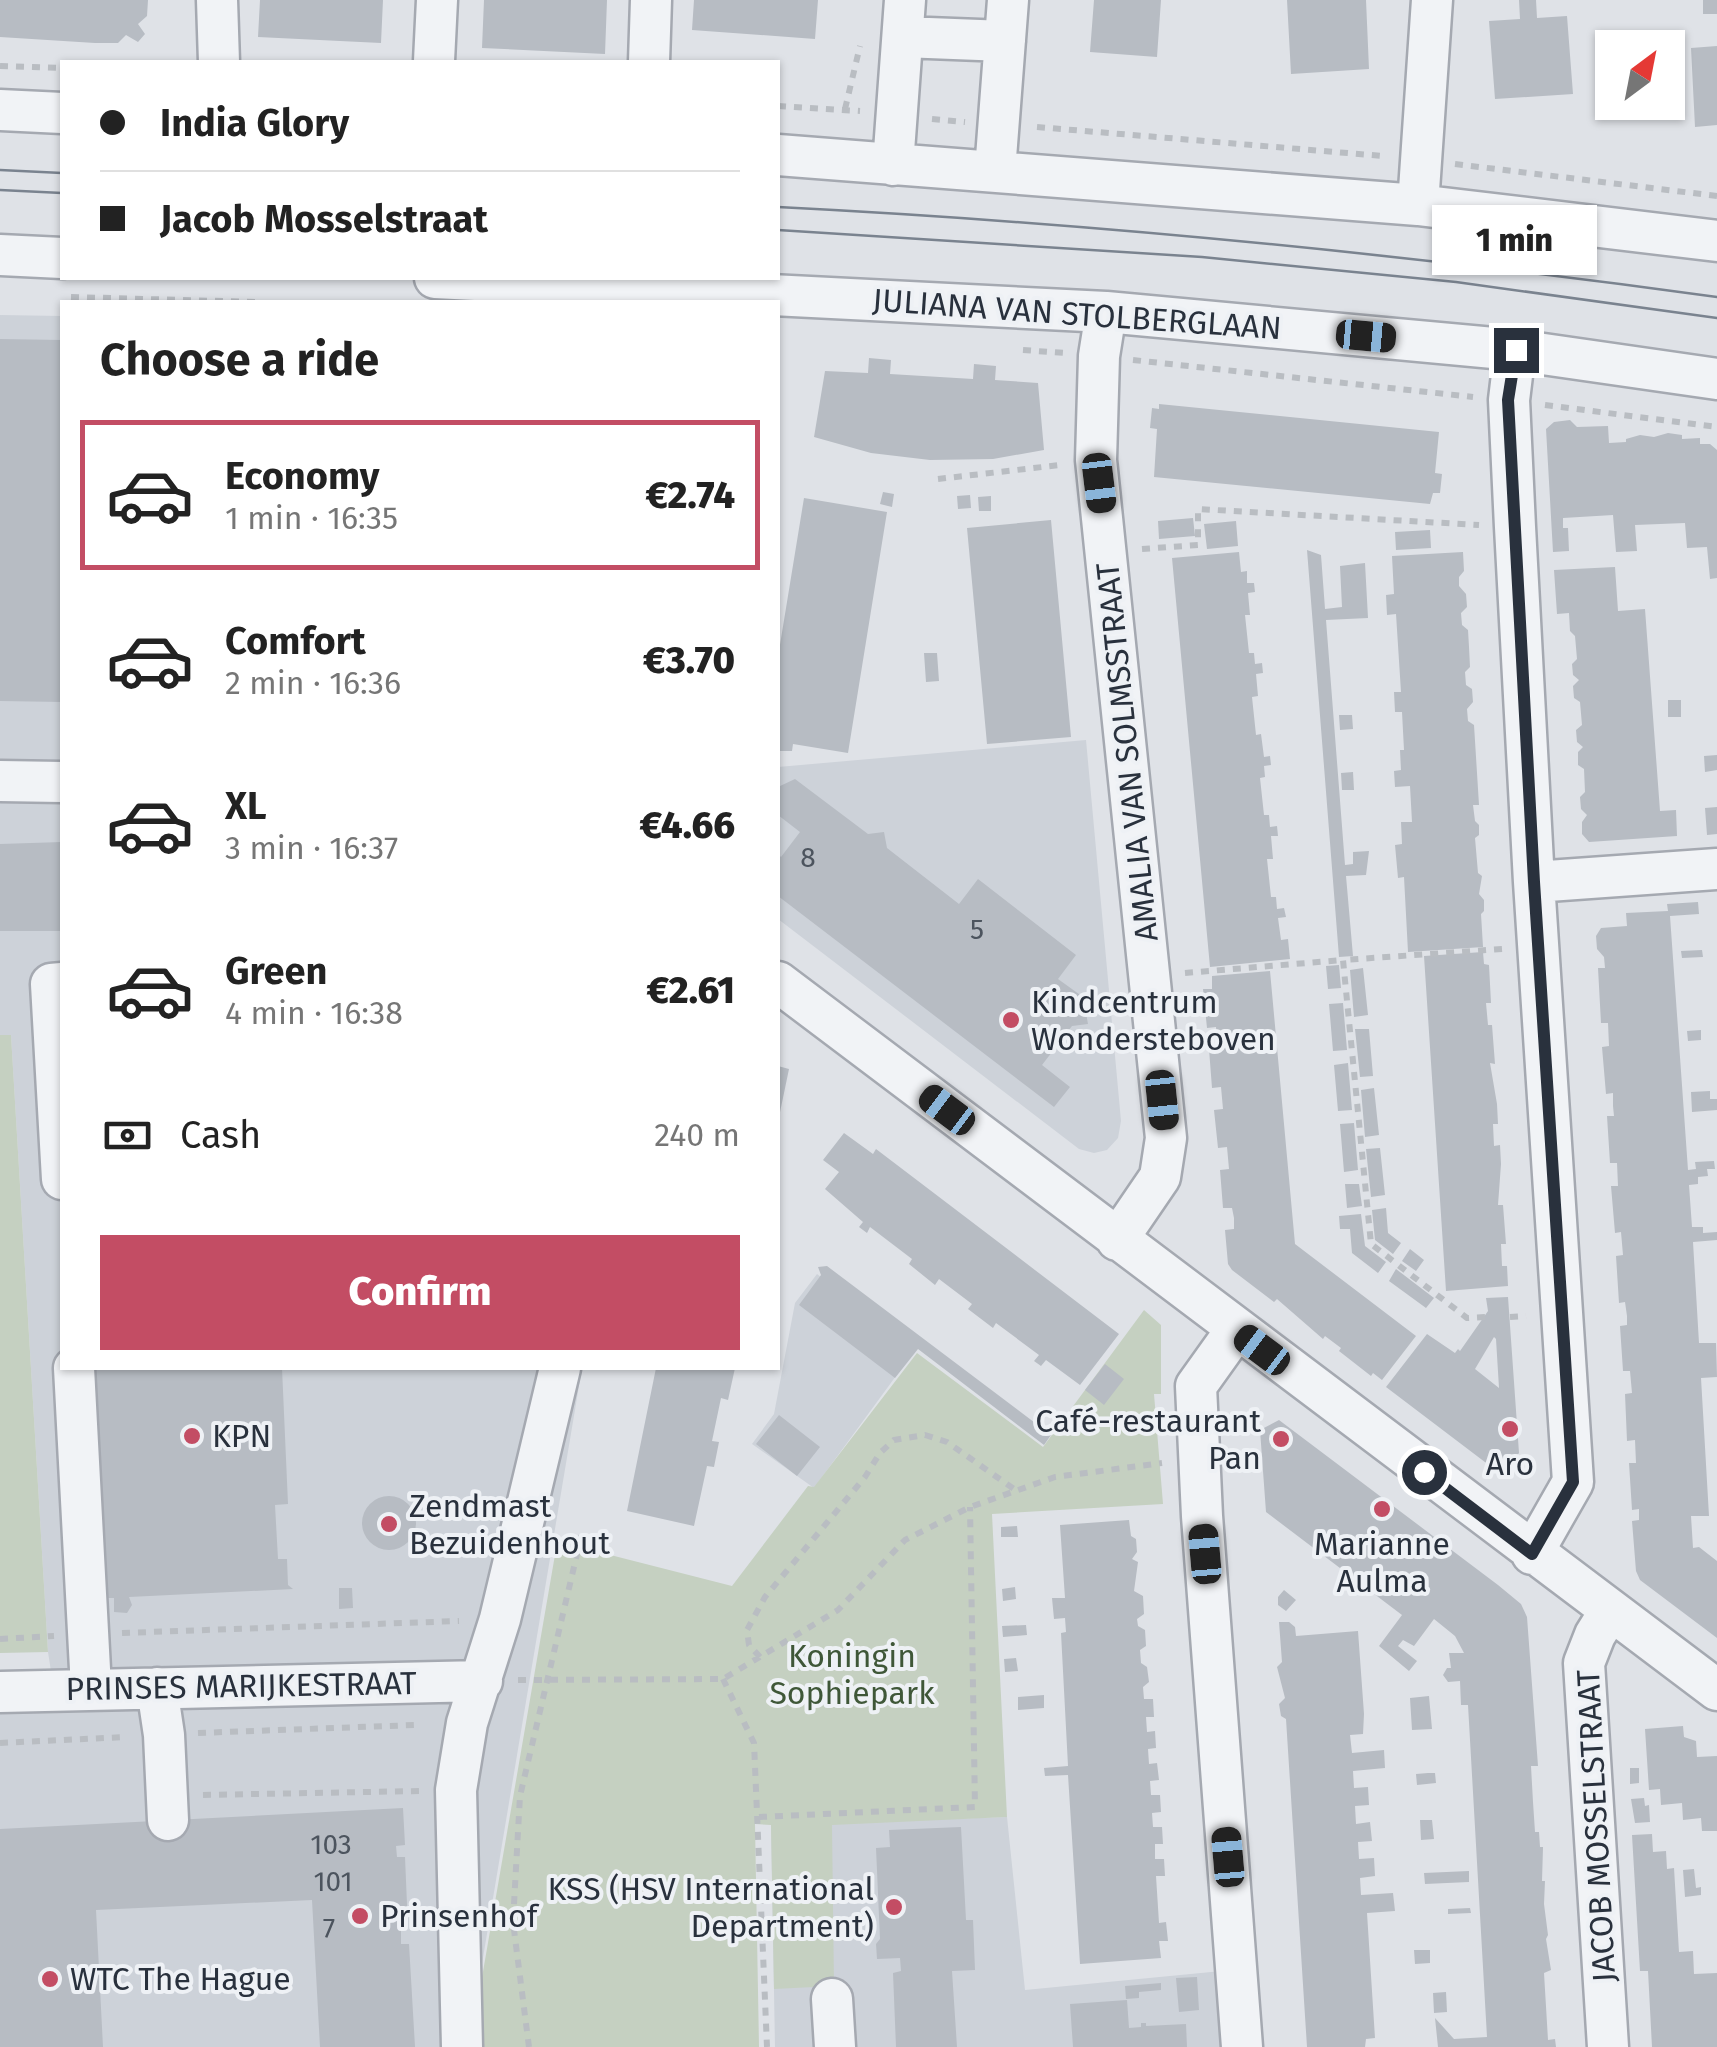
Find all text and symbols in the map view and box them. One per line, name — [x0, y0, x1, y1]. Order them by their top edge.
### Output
north arrow — [1595, 30, 1685, 120]
map controls — [1595, 30, 1685, 120]
text: India Glory — [160, 100, 349, 146]
text: Jacob Mosselstraat — [160, 196, 488, 242]
callout: 1 min — [1434, 205, 1598, 275]
text: 1 min — [1476, 221, 1553, 259]
street label: JULIANA VAN STOLBERGLAAN — [871, 281, 1283, 347]
car — [1335, 318, 1397, 354]
route end — [1494, 328, 1539, 373]
text: Choose a ride — [100, 333, 379, 387]
icon: car — [105, 450, 195, 540]
car — [1080, 451, 1118, 515]
text: Economy — [225, 453, 380, 499]
text: €2.74 — [645, 472, 735, 518]
text: 1 min · 16:35 — [225, 499, 398, 537]
street label: AMALIA VAN SOLMSSTRAAT — [1088, 560, 1166, 943]
icon: car — [105, 615, 195, 705]
text: Comfort — [225, 618, 366, 664]
text: €3.70 — [643, 637, 735, 683]
text: 2 min · 16:36 — [225, 664, 401, 702]
icon: car — [105, 780, 195, 870]
text: XL — [225, 783, 267, 829]
text: €4.66 — [639, 802, 735, 848]
text: 3 min · 16:37 — [225, 829, 398, 867]
house number: 8 — [800, 841, 816, 874]
house number: 5 — [970, 913, 984, 946]
icon: car — [105, 945, 195, 1035]
text: Green — [225, 948, 328, 994]
text: €2.61 — [647, 967, 735, 1013]
place label: Kindcentrum Wondersteboven — [1031, 983, 1276, 1058]
text: 4 min · 16:38 — [225, 994, 403, 1032]
marker: Kindcentrum Wondersteboven — [1000, 1009, 1022, 1031]
car — [1144, 1069, 1180, 1131]
car — [914, 1080, 980, 1140]
icon: cash — [100, 1108, 155, 1163]
text: Cash — [180, 1112, 261, 1158]
text: 240 m — [654, 1116, 740, 1154]
button: Confirm — [100, 1235, 740, 1350]
car — [1229, 1320, 1295, 1380]
place label: Café-restaurant Pan — [1035, 1402, 1261, 1477]
place label: KPN — [212, 1417, 271, 1455]
marker: Aro — [1499, 1418, 1521, 1440]
marker: KPN — [181, 1425, 203, 1447]
marker: Café-restaurant Pan — [1270, 1428, 1292, 1450]
place label: Aro — [1486, 1445, 1534, 1483]
route start — [1402, 1450, 1447, 1495]
place label: Zendmast Bezuidenhout — [409, 1487, 610, 1562]
marker: Marianne Aulma — [1371, 1498, 1393, 1520]
marker: Zendmast Bezuidenhout — [378, 1513, 400, 1535]
car — [1187, 1523, 1223, 1585]
place label: Marianne Aulma — [1314, 1525, 1450, 1600]
park label: Koningin Sophiepark — [769, 1637, 935, 1712]
street label: PRINSES MARIJKESTRAAT — [65, 1664, 417, 1708]
street label: JACOB MOSSELSTRAAT — [1569, 1668, 1623, 1983]
car — [1210, 1826, 1246, 1888]
house number: 103 — [310, 1828, 352, 1861]
house number: 101 — [313, 1865, 353, 1898]
place label: KSS (HSV International Department) — [548, 1870, 874, 1945]
marker: KSS (HSV International Department) — [883, 1896, 905, 1918]
place label: Prinsenhof — [380, 1897, 540, 1935]
marker: Prinsenhof — [349, 1905, 371, 1927]
house number: 7 — [323, 1912, 335, 1945]
place label: WTC The Hague — [70, 1960, 291, 1998]
marker: WTC The Hague — [39, 1968, 61, 1990]

